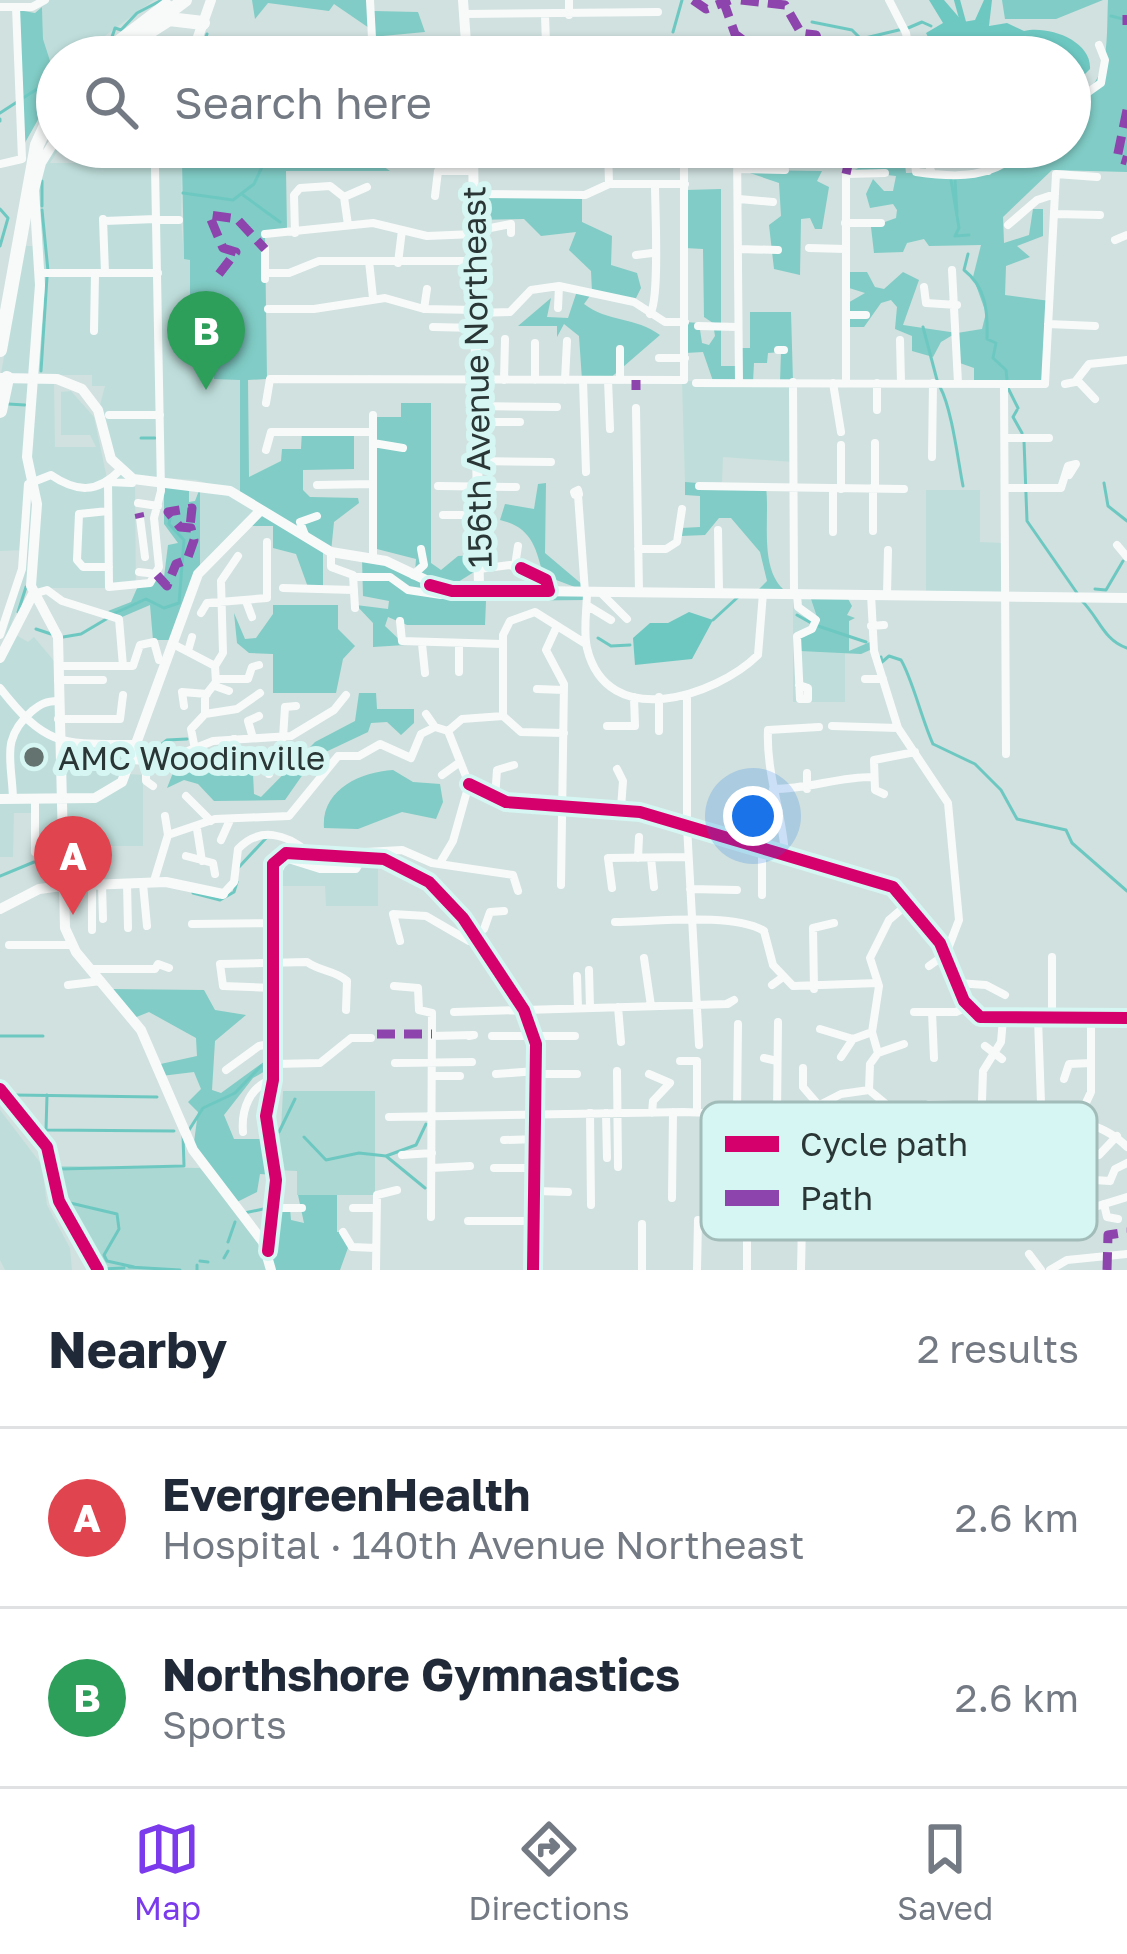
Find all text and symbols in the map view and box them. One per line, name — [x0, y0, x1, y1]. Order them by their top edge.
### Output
search box — [36, 36, 1091, 168]
icon: search — [78, 69, 144, 135]
text: Search here — [174, 75, 432, 129]
street label: 156th Avenue Northeast — [453, 186, 499, 568]
pin: B — [167, 291, 245, 390]
place label: AMC Woodinville — [58, 738, 325, 777]
marker: AMC Woodinville — [21, 744, 47, 770]
your location — [723, 786, 783, 846]
pin: A — [34, 816, 112, 915]
legend — [701, 1102, 1097, 1240]
text: Cycle path — [800, 1124, 968, 1163]
text: Path — [800, 1178, 873, 1217]
text: Nearby — [48, 1318, 227, 1379]
text: 2 results — [917, 1325, 1079, 1372]
text: EvergreenHealth — [162, 1467, 530, 1521]
text: A — [73, 1494, 101, 1541]
text: 2.6 km — [955, 1494, 1079, 1541]
text: Hospital · 140th Avenue Northeast — [162, 1521, 805, 1568]
text: Northshore Gymnastics — [162, 1647, 680, 1701]
text: B — [73, 1674, 101, 1721]
text: 2.6 km — [955, 1674, 1079, 1721]
text: Sports — [162, 1701, 287, 1748]
tab: Map — [134, 1816, 201, 1927]
tab: Directions — [468, 1816, 630, 1927]
tab: Saved — [897, 1816, 993, 1927]

